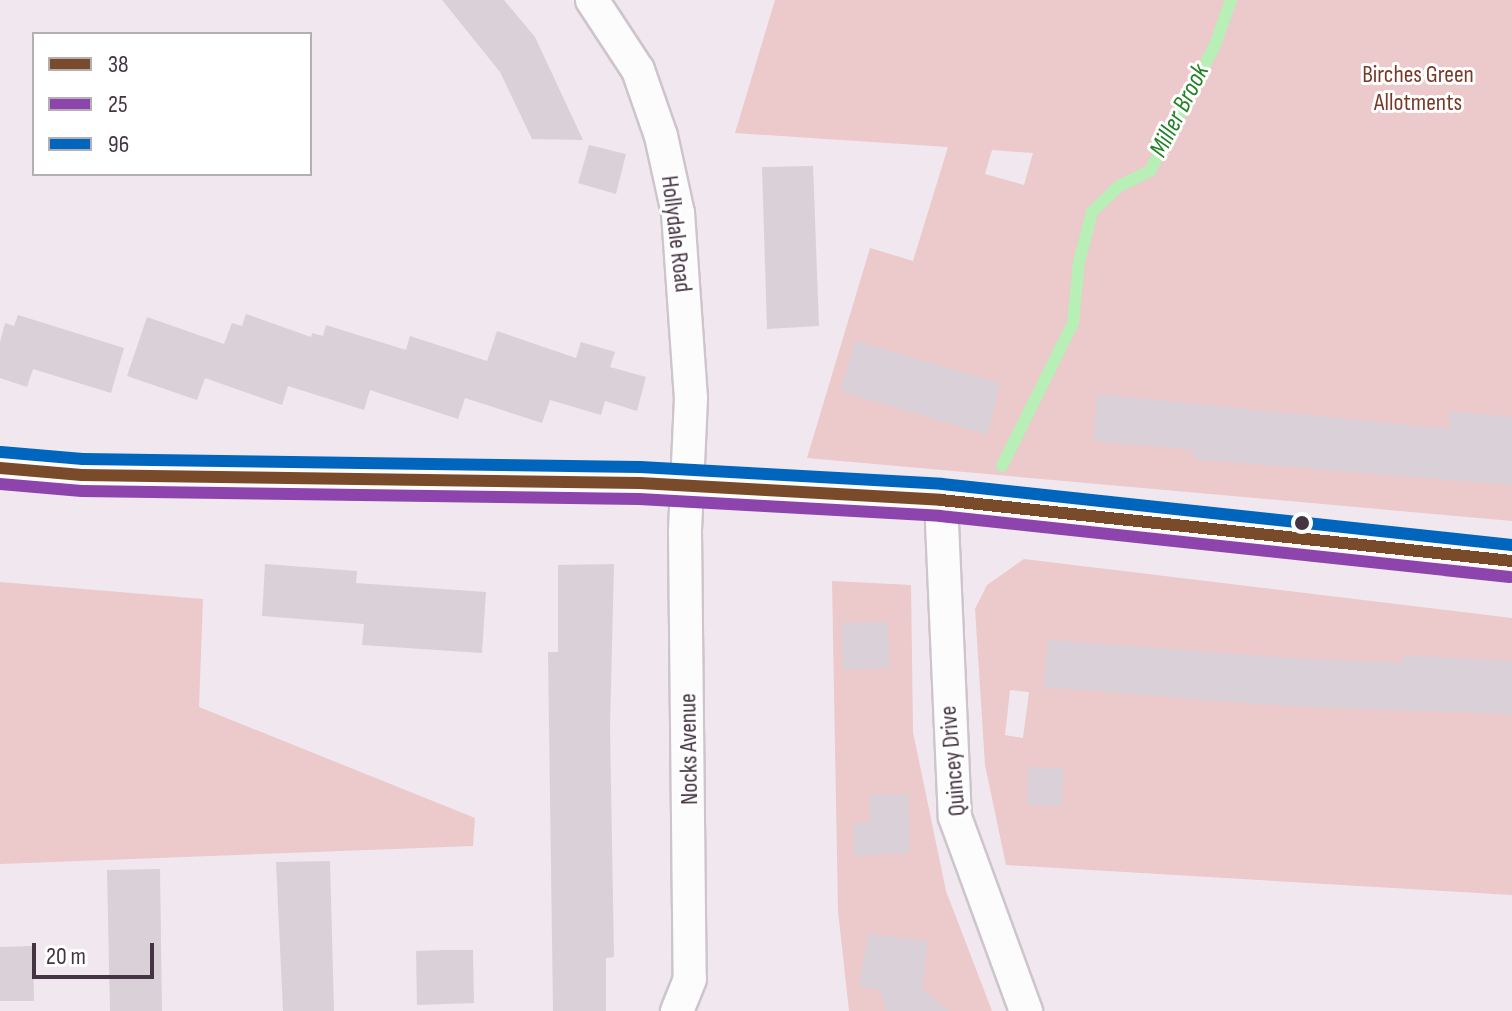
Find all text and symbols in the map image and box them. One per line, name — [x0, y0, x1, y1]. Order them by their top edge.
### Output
legend — [32, 32, 312, 176]
text: 38 — [108, 50, 129, 79]
water label: Miller Brook — [1143, 59, 1217, 163]
park label: Birches Green Allotments — [1362, 61, 1474, 117]
text: 25 — [108, 90, 128, 119]
text: 96 — [108, 130, 129, 159]
street label: Hollydale Road — [655, 174, 697, 294]
unlabelled marker — [1294, 515, 1310, 531]
street label: Nocks Avenue — [674, 693, 704, 805]
street label: Quincey Drive — [934, 705, 972, 817]
scale bar — [36, 927, 158, 977]
text: 20 m — [46, 942, 86, 971]

